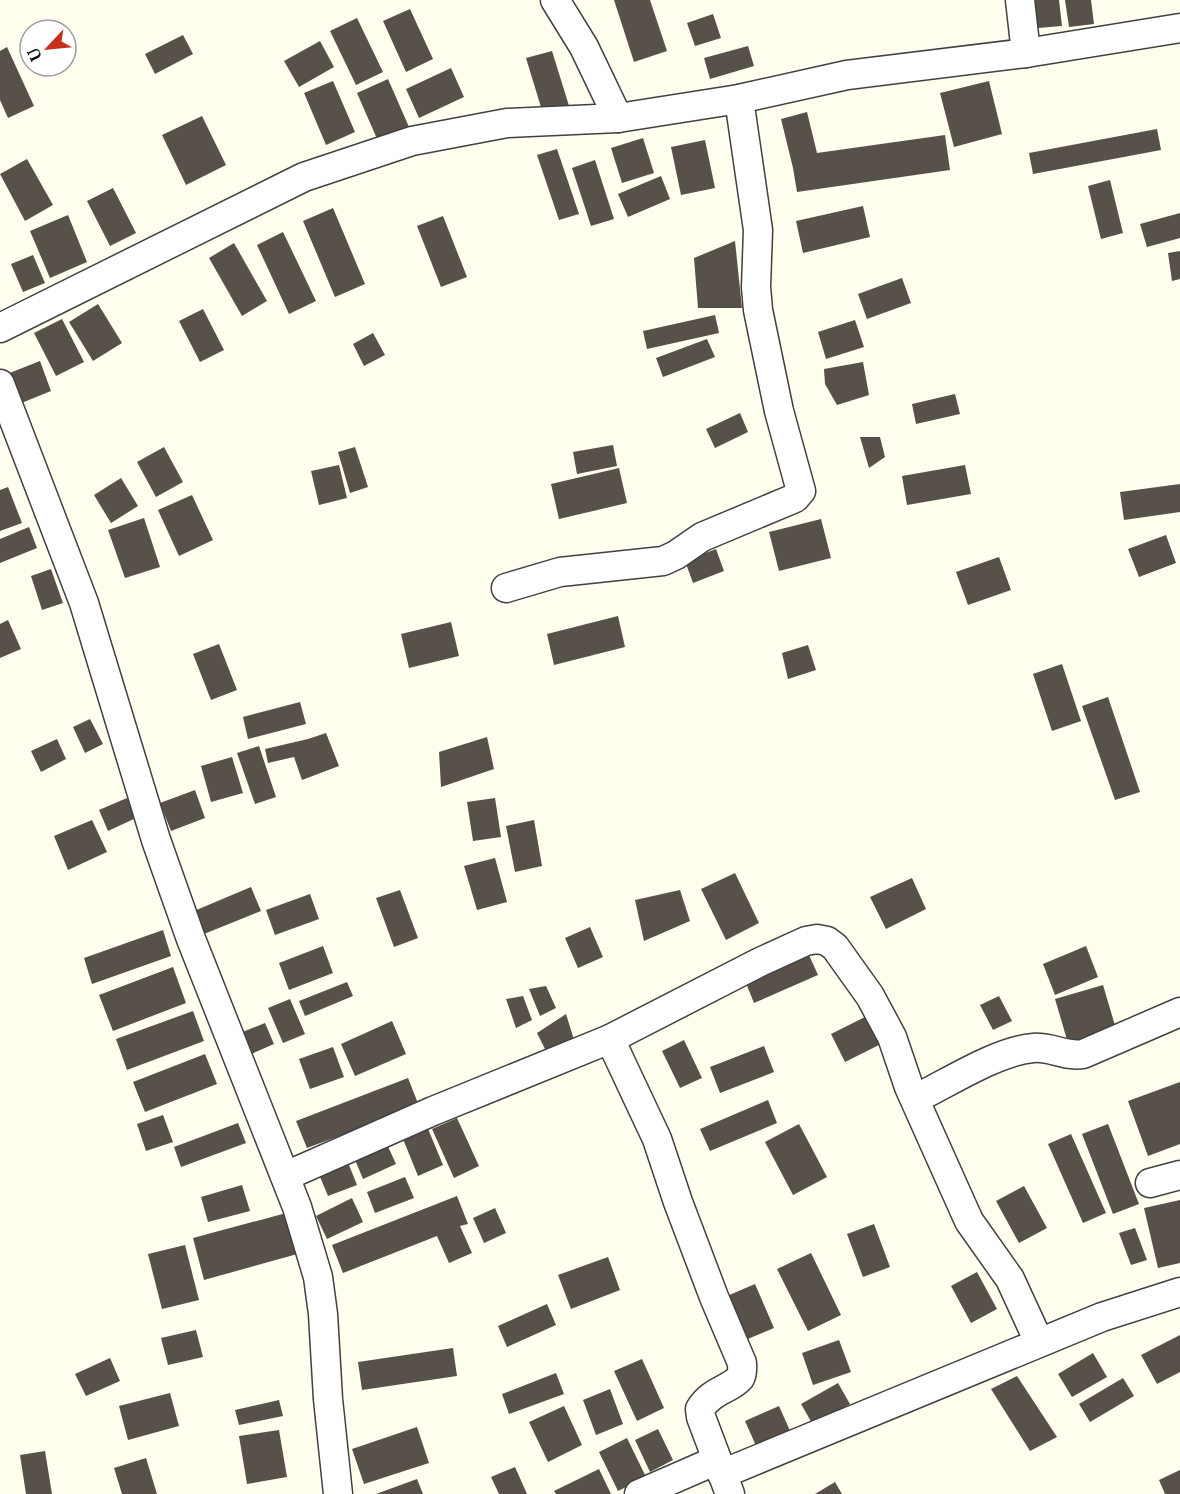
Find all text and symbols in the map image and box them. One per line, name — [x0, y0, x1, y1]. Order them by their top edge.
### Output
north arrow — [18, 18, 78, 78]
text: U — [23, 45, 46, 64]

